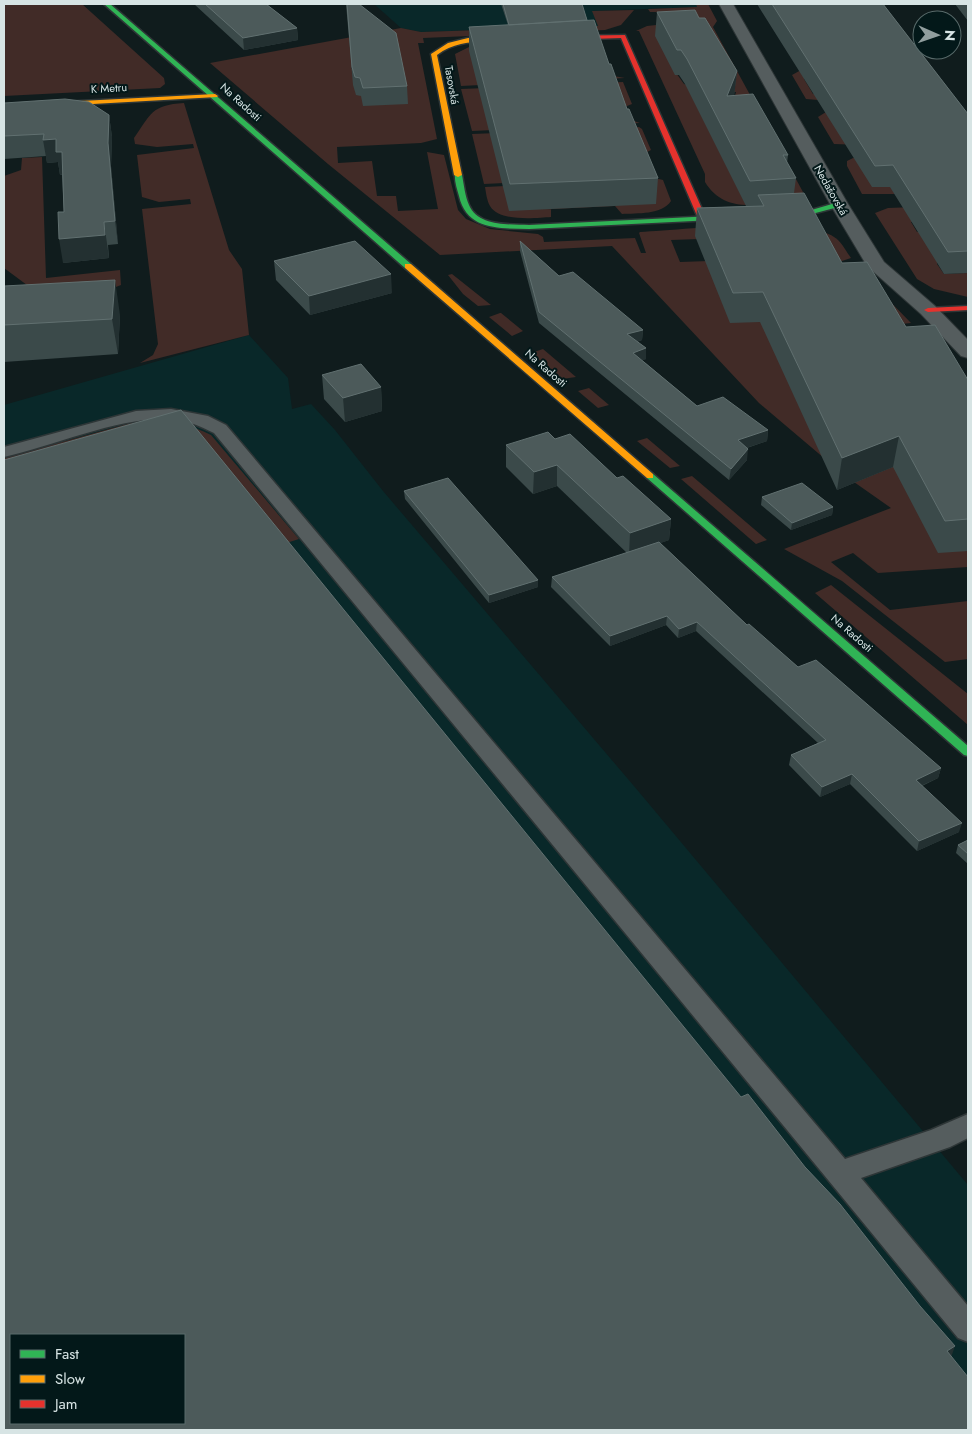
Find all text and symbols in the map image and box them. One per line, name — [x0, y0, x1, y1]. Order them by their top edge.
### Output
north arrow — [912, 10, 962, 60]
text: N — [940, 30, 960, 41]
street label: Tasovská — [441, 64, 463, 106]
street label: K Metru — [90, 79, 128, 97]
street label: Na Radosti — [217, 79, 265, 125]
street label: Nedašovská — [810, 162, 852, 218]
street label: Na Radosti — [522, 345, 571, 391]
street label: Na Radosti — [828, 610, 877, 656]
legend — [10, 1334, 185, 1424]
text: Fast — [55, 1343, 79, 1365]
text: Slow — [55, 1368, 86, 1390]
text: Jam — [53, 1393, 78, 1415]

